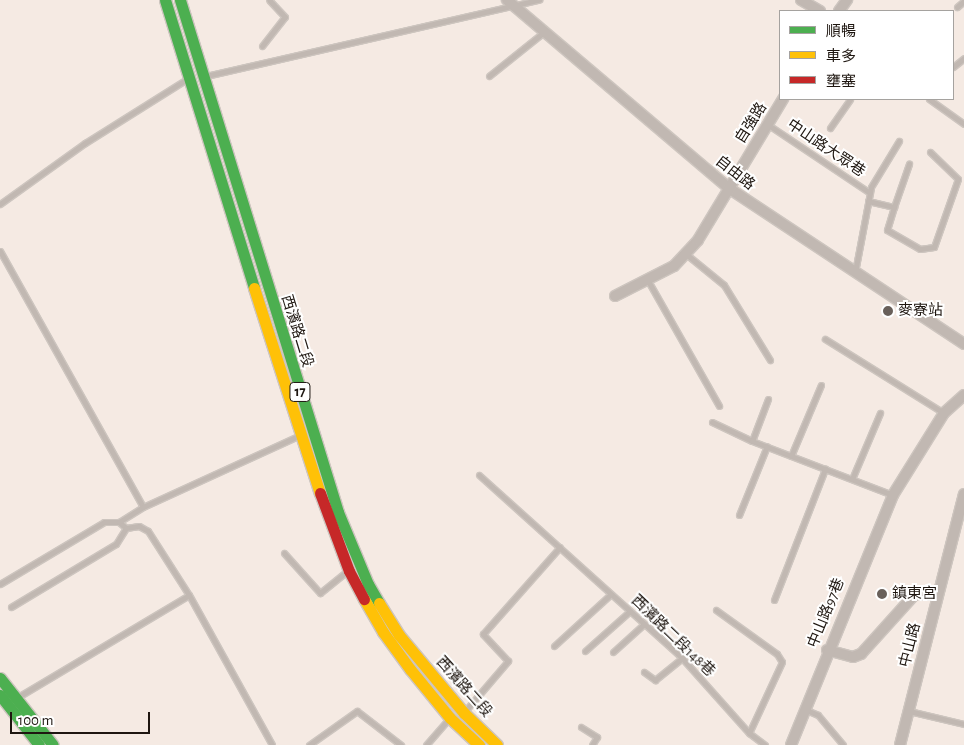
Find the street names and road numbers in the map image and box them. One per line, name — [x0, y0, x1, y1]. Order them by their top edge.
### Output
street label: 自強路 — [731, 99, 771, 147]
street label: 中山路大眾巷 — [784, 115, 868, 181]
street label: 自由路 — [712, 152, 758, 194]
street label: 西濱路二段 — [277, 293, 317, 369]
road number: 17 — [289, 381, 311, 404]
street label: 中山路97巷 — [804, 576, 848, 650]
street label: 西濱路二段148巷 — [627, 591, 719, 681]
street label: 中山路 — [896, 621, 924, 669]
street label: 西濱路二段 — [432, 653, 496, 721]

